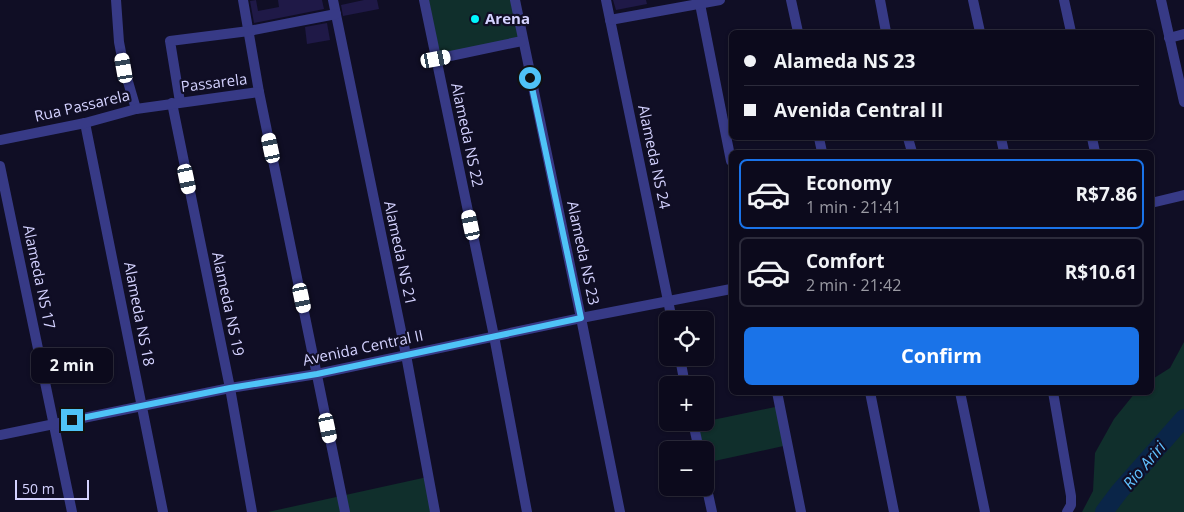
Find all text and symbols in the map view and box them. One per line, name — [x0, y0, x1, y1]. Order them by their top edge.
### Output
place label: Arena — [485, 8, 530, 28]
marker: Arena — [469, 13, 481, 25]
text: Alameda NS 23 — [774, 48, 915, 74]
car — [419, 49, 452, 69]
car — [114, 52, 133, 84]
route start — [519, 67, 541, 89]
street label: Passarela — [180, 68, 248, 96]
street label: Alameda NS 22 — [447, 81, 489, 189]
street label: Rua Passarela — [32, 84, 131, 126]
text: Avenida Central II — [774, 97, 943, 123]
street label: Alameda NS 24 — [634, 103, 676, 211]
car — [260, 132, 281, 164]
car — [176, 163, 197, 195]
text: Economy — [806, 170, 892, 196]
icon: car — [746, 172, 791, 217]
text: R$7.86 — [1076, 181, 1137, 207]
text: 1 min · 21:41 — [806, 196, 901, 218]
street label: Alameda NS 21 — [380, 199, 422, 307]
street label: Alameda NS 23 — [563, 199, 605, 307]
car — [460, 209, 481, 241]
street label: Alameda NS 17 — [19, 223, 61, 331]
text: Comfort — [806, 248, 885, 274]
street label: Alameda NS 19 — [208, 250, 250, 358]
icon: car — [746, 250, 791, 295]
text: R$10.61 — [1065, 259, 1137, 285]
street label: Alameda NS 18 — [120, 260, 160, 368]
text: 2 min · 21:42 — [806, 274, 901, 296]
car — [291, 282, 312, 314]
map controls — [659, 311, 714, 496]
button: locate — [659, 311, 714, 366]
street label: Avenida Central II — [301, 324, 425, 370]
button: Confirm — [744, 327, 1139, 385]
callout: 2 min — [31, 348, 113, 382]
text: 2 min — [50, 354, 94, 376]
button: + — [659, 376, 714, 431]
route end — [61, 409, 83, 431]
car — [317, 412, 338, 444]
water label: Rio Ariri — [1118, 436, 1171, 494]
button: − — [659, 441, 714, 496]
scale bar — [15, 477, 89, 500]
text: 50 m — [22, 479, 55, 498]

